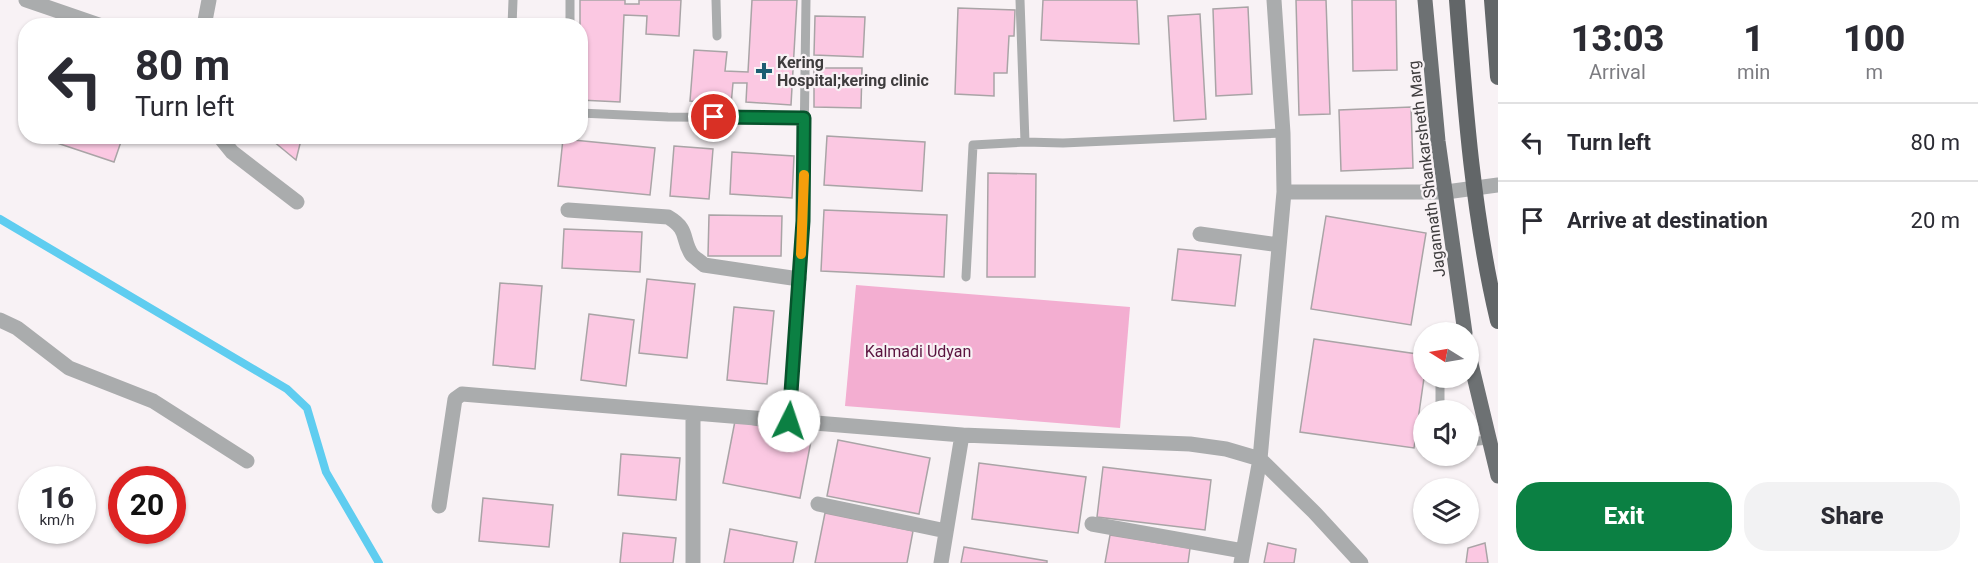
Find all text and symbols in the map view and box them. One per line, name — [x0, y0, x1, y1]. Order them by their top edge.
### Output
text: 13:03 — [1571, 18, 1664, 60]
text: 1 — [1743, 18, 1764, 60]
text: 100 — [1843, 18, 1905, 60]
text: 80 m — [135, 41, 230, 90]
icon: left — [36, 42, 114, 120]
place label: Kering Hospital;kering clinic — [777, 53, 929, 90]
street label: Jagannath Shankarsheth Marg — [1404, 59, 1449, 278]
text: Arrival — [1589, 60, 1646, 84]
text: min — [1737, 60, 1770, 84]
text: m — [1865, 60, 1883, 84]
marker: Kering Hospital;kering clinic — [755, 62, 773, 80]
text: Turn left — [135, 91, 235, 123]
pin — [688, 91, 739, 142]
icon: arrive — [697, 100, 730, 133]
icon: left — [1516, 126, 1549, 159]
text: Turn left — [1567, 130, 1651, 155]
text: 80 m — [1911, 130, 1960, 155]
icon: arrive — [1516, 204, 1549, 237]
text: Arrive at destination — [1567, 208, 1768, 233]
text: 20 m — [1911, 208, 1960, 233]
north arrow — [1413, 322, 1479, 388]
map controls — [1413, 322, 1479, 544]
park label: Kalmadi Udyan — [865, 342, 971, 361]
position arrow — [757, 389, 821, 453]
button: sound — [1413, 400, 1479, 466]
speed limit sign: 20 — [108, 466, 186, 544]
button: layers — [1413, 478, 1479, 544]
text: 16 — [40, 480, 74, 515]
button: Exit — [1516, 482, 1732, 551]
button: Share — [1744, 482, 1960, 551]
text: km/h — [39, 511, 75, 529]

